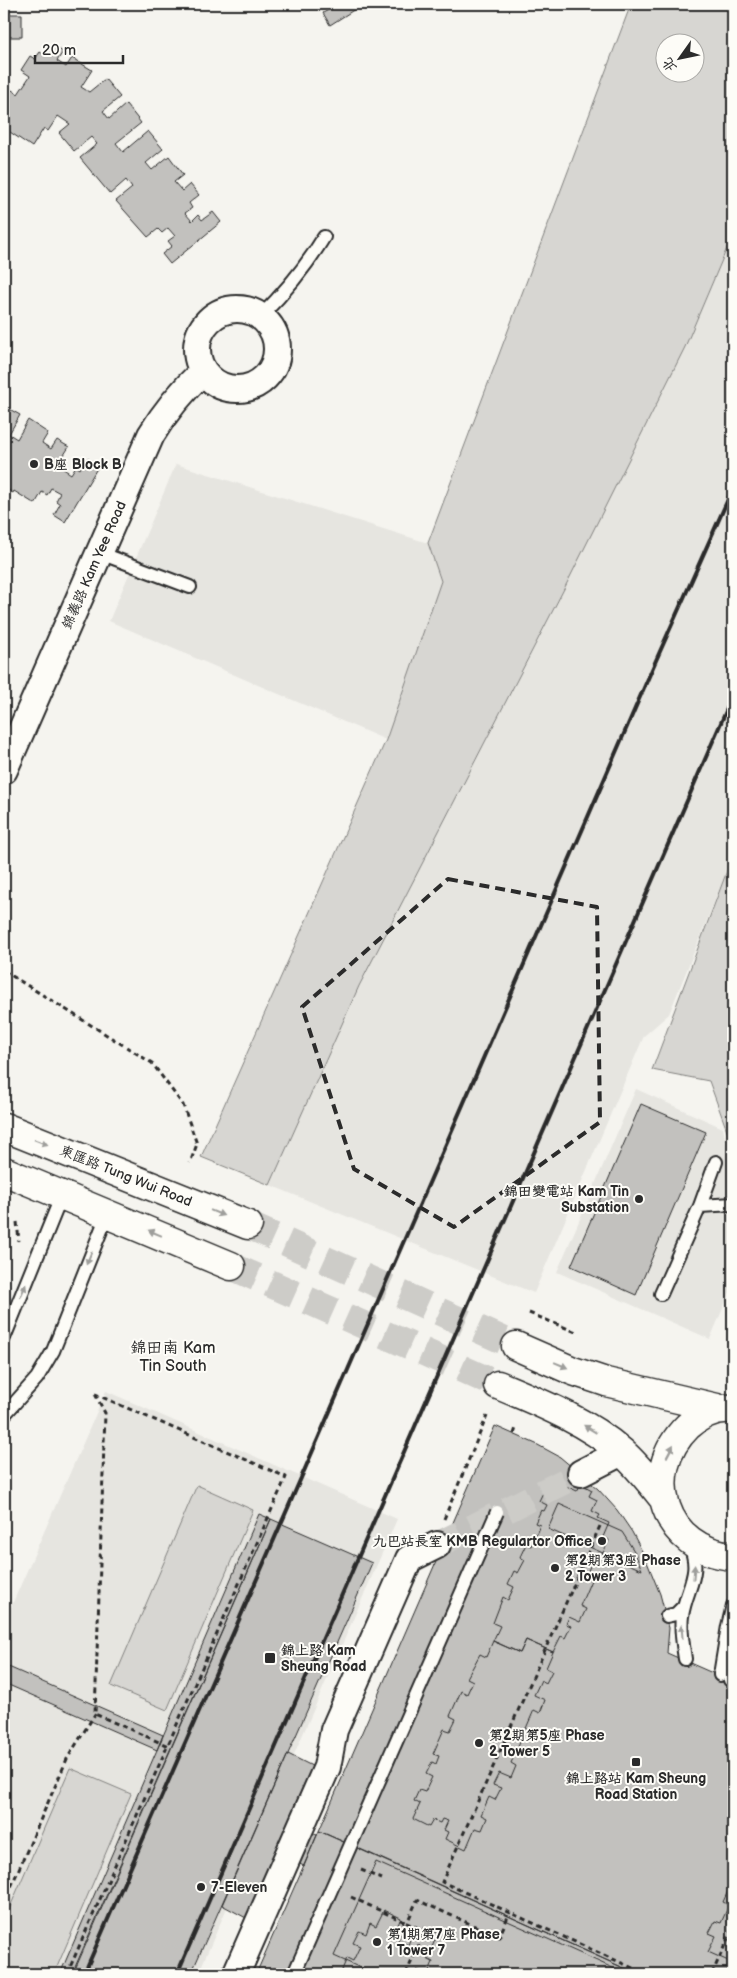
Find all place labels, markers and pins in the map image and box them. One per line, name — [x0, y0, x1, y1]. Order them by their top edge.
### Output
place label: B座 Block B — [44, 456, 122, 473]
marker: B座 Block B — [28, 458, 40, 470]
place label: 錦田變電站 Kam Tin Substation — [504, 1183, 629, 1216]
marker: 錦田變電站 Kam Tin Substation — [633, 1193, 645, 1205]
place label: 九巴站長室 KMB Regulartor Office — [373, 1533, 592, 1550]
marker: 九巴站長室 KMB Regulartor Office — [596, 1535, 608, 1547]
place label: 第2期第3座 Phase 2 Tower 3 — [565, 1552, 681, 1585]
marker: 第2期第3座 Phase 2 Tower 3 — [549, 1562, 561, 1574]
place label: 錦上路 Kam Sheung Road — [281, 1642, 366, 1675]
marker: 錦上路 Kam Sheung Road — [263, 1651, 277, 1665]
place label: 第2期第5座 Phase 2 Tower 5 — [489, 1727, 605, 1760]
marker: 第2期第5座 Phase 2 Tower 5 — [473, 1737, 485, 1749]
marker: 錦上路站 Kam Sheung Road Station — [630, 1756, 642, 1768]
place label: 錦上路站 Kam Sheung Road Station — [566, 1770, 706, 1803]
place label: 7-Eleven — [211, 1879, 268, 1896]
marker: 7-Eleven — [195, 1881, 207, 1893]
place label: 第1期第7座 Phase 1 Tower 7 — [387, 1926, 500, 1959]
marker: 第1期第7座 Phase 1 Tower 7 — [371, 1936, 383, 1948]

